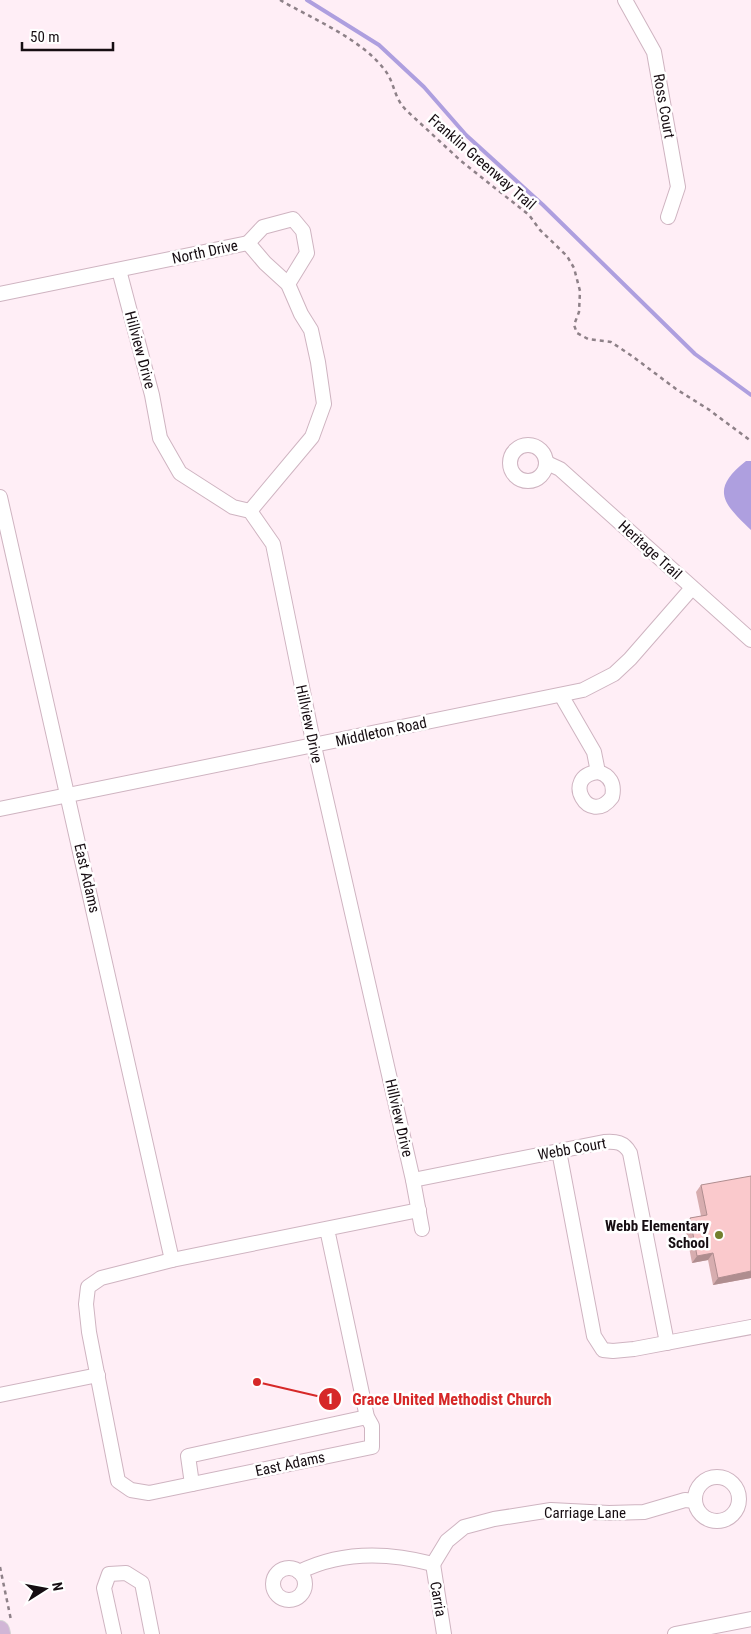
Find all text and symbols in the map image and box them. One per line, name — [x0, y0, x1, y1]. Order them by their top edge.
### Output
scale bar — [22, 20, 114, 52]
text: 50 m — [30, 28, 60, 46]
street label: Ross Court — [649, 72, 679, 140]
street label: Franklin Greenway Trail — [425, 110, 539, 214]
street label: North Drive — [170, 236, 240, 268]
street label: Hillview Drive — [121, 309, 159, 391]
street label: Heritage Trail — [615, 517, 685, 583]
street label: Hillview Drive — [292, 683, 326, 765]
street label: Middleton Road — [334, 714, 428, 750]
street label: East Adams — [70, 841, 104, 915]
street label: Hillview Drive — [381, 1077, 417, 1159]
street label: Webb Court — [536, 1134, 608, 1164]
place label: Webb Elementary School — [605, 1217, 709, 1252]
marker: Webb Elementary School — [713, 1229, 725, 1241]
callout: Grace United Methodist Church — [317, 1384, 562, 1415]
text: 1 — [326, 1390, 334, 1408]
text: Grace United Methodist Church — [352, 1390, 552, 1409]
street label: East Adams — [254, 1448, 327, 1480]
street label: Carriage Lane — [544, 1504, 626, 1522]
north arrow — [20, 1564, 70, 1614]
street label: Carria — [426, 1580, 450, 1618]
text: N — [49, 1581, 66, 1592]

